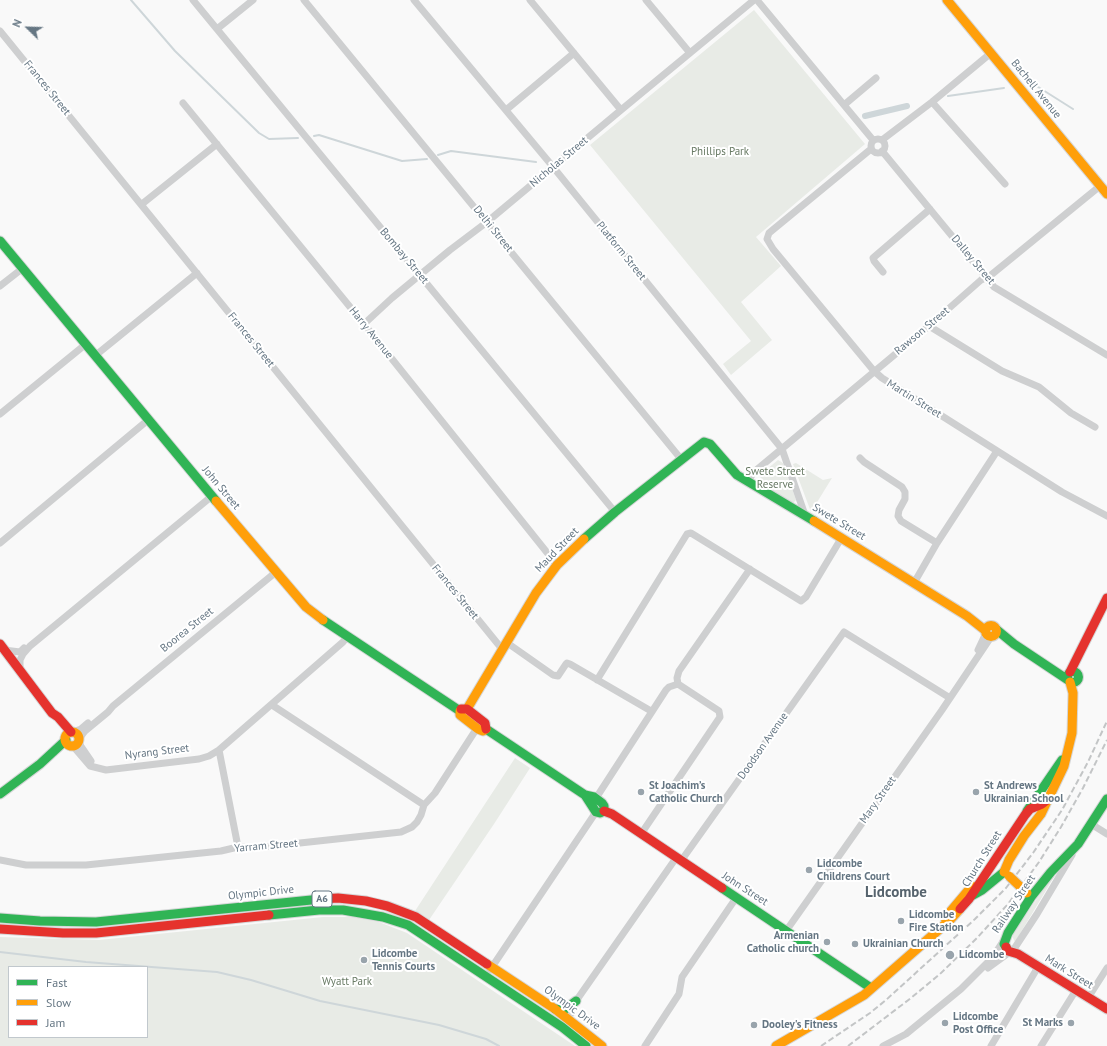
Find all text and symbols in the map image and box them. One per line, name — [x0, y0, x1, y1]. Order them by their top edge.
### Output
north arrow — [8, 8, 48, 48]
text: N — [9, 17, 25, 29]
street label: Bachell Avenue — [1008, 57, 1064, 121]
street label: Frances Street — [21, 58, 73, 118]
street label: Nicholas Street — [527, 134, 591, 190]
park label: Phillips Park — [691, 145, 749, 159]
street label: Delhi Street — [470, 203, 516, 255]
street label: Platform Street — [593, 219, 649, 283]
street label: Bombay Street — [377, 225, 431, 287]
street label: Dalley Street — [948, 233, 998, 287]
street label: Harry Avenue — [346, 304, 396, 362]
street label: Rawson Street — [892, 304, 952, 358]
street label: Frances Street — [225, 310, 277, 370]
street label: Martin Street — [884, 377, 944, 421]
street label: John Street — [199, 464, 243, 512]
park label: Swete Street Reserve — [745, 465, 805, 491]
street label: Swete Street — [810, 501, 868, 543]
street label: Maud Street — [532, 525, 582, 575]
street label: Frances Street — [429, 562, 481, 622]
street label: Boorea Street — [158, 605, 216, 655]
street label: Doodson Avenue — [735, 710, 791, 782]
street label: Nyrang Street — [124, 742, 190, 762]
street label: Mary Street — [857, 774, 899, 826]
place label: St Joachim’s Catholic Church — [649, 779, 723, 805]
place label: St Andrews Ukrainian School — [984, 779, 1063, 805]
marker: St Joachim’s Catholic Church — [636, 787, 646, 797]
marker: St Andrews Ukrainian School — [971, 787, 981, 797]
street label: Church Street — [959, 828, 1005, 890]
street label: Yarram Street — [234, 837, 298, 855]
place label: Lidcombe Childrens Court — [817, 857, 890, 883]
marker: Lidcombe Childrens Court — [804, 865, 814, 875]
street label: John Street — [720, 869, 770, 909]
street label: Railway Street — [990, 872, 1038, 936]
street label: Olympic Drive — [227, 883, 295, 903]
district label: Lidcombe — [865, 884, 927, 902]
road number: A6 — [312, 891, 332, 907]
place label: Lidcombe Fire Station — [909, 908, 964, 934]
marker: Lidcombe Fire Station — [896, 916, 906, 926]
place label: Armenian Catholic church — [747, 929, 819, 955]
marker: Armenian Catholic church — [822, 937, 832, 947]
place label: Ukrainian Church — [863, 937, 943, 951]
marker: Ukrainian Church — [850, 939, 860, 949]
place label: Lidcombe Tennis Courts — [372, 947, 435, 973]
place label: Lidcombe — [959, 948, 1004, 962]
marker: Lidcombe — [944, 949, 956, 961]
street label: Mark Street — [1043, 952, 1095, 992]
marker: Lidcombe Tennis Courts — [359, 955, 369, 965]
legend — [8, 966, 148, 1038]
text: Fast — [46, 975, 67, 990]
park label: Wyatt Park — [322, 975, 372, 989]
street label: Olympic Drive — [541, 983, 603, 1033]
text: Slow — [46, 995, 71, 1010]
place label: Lidcombe Post Office — [953, 1010, 1003, 1036]
text: Jam — [46, 1015, 65, 1030]
place label: St Marks — [1022, 1016, 1063, 1030]
place label: Dooley's Fitness — [762, 1018, 838, 1032]
marker: Lidcombe Post Office — [940, 1018, 950, 1028]
marker: St Marks — [1066, 1018, 1076, 1028]
marker: Dooley's Fitness — [749, 1020, 759, 1030]

